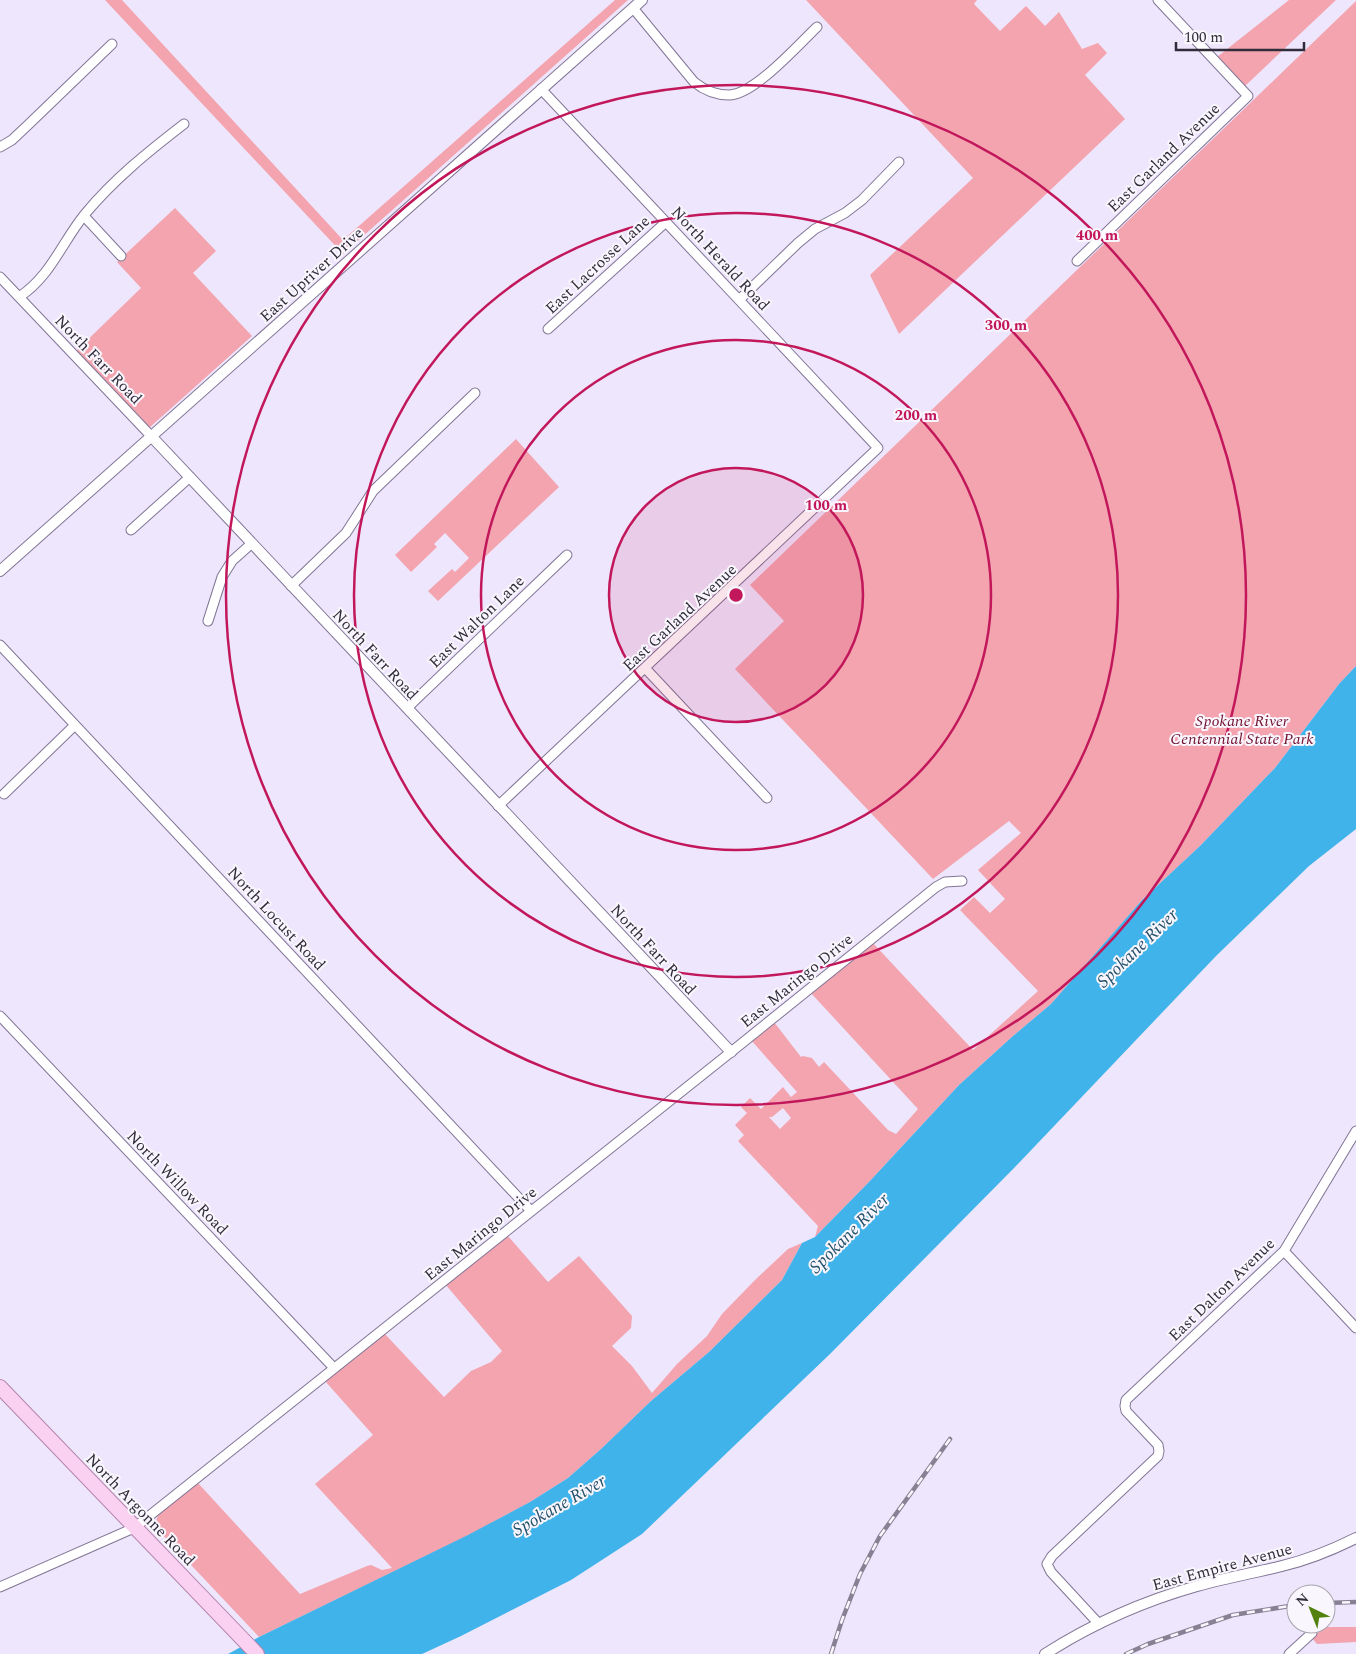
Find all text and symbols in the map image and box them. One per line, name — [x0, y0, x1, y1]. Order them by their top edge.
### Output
scale bar — [1176, 20, 1304, 52]
text: 100 m — [1184, 26, 1223, 49]
street label: East Garland Avenue — [1102, 97, 1226, 218]
street label: North Herald Road — [665, 201, 775, 316]
street label: East Lacrosse Lane — [540, 210, 655, 320]
street label: East Upriver Drive — [254, 221, 369, 328]
text: 400 m — [1076, 224, 1119, 247]
street label: North Farr Road — [49, 309, 148, 410]
text: 300 m — [985, 314, 1028, 337]
text: 200 m — [895, 404, 938, 427]
text: 100 m — [805, 494, 848, 517]
street label: East Garland Avenue — [617, 558, 742, 677]
street label: East Walton Lane — [423, 570, 530, 674]
centre of rings — [727, 586, 745, 604]
street label: North Farr Road — [327, 604, 424, 706]
park label: Spokane River Centennial State Park — [1170, 709, 1314, 751]
street label: North Locust Road — [222, 861, 331, 976]
street label: North Farr Road — [605, 899, 702, 1001]
water label: Spokane River — [1090, 902, 1185, 994]
street label: East Maringo Drive — [735, 928, 858, 1034]
street label: North Willow Road — [121, 1125, 234, 1241]
street label: East Maringo Drive — [419, 1181, 542, 1287]
water label: Spokane River — [803, 1186, 896, 1280]
street label: East Dalton Avenue — [1163, 1232, 1280, 1347]
street label: North Argonne Road — [80, 1448, 201, 1572]
water label: Spokane River — [507, 1467, 612, 1543]
street label: East Empire Avenue — [1150, 1537, 1295, 1597]
north arrow — [1286, 1584, 1336, 1634]
text: N — [1291, 1588, 1314, 1611]

